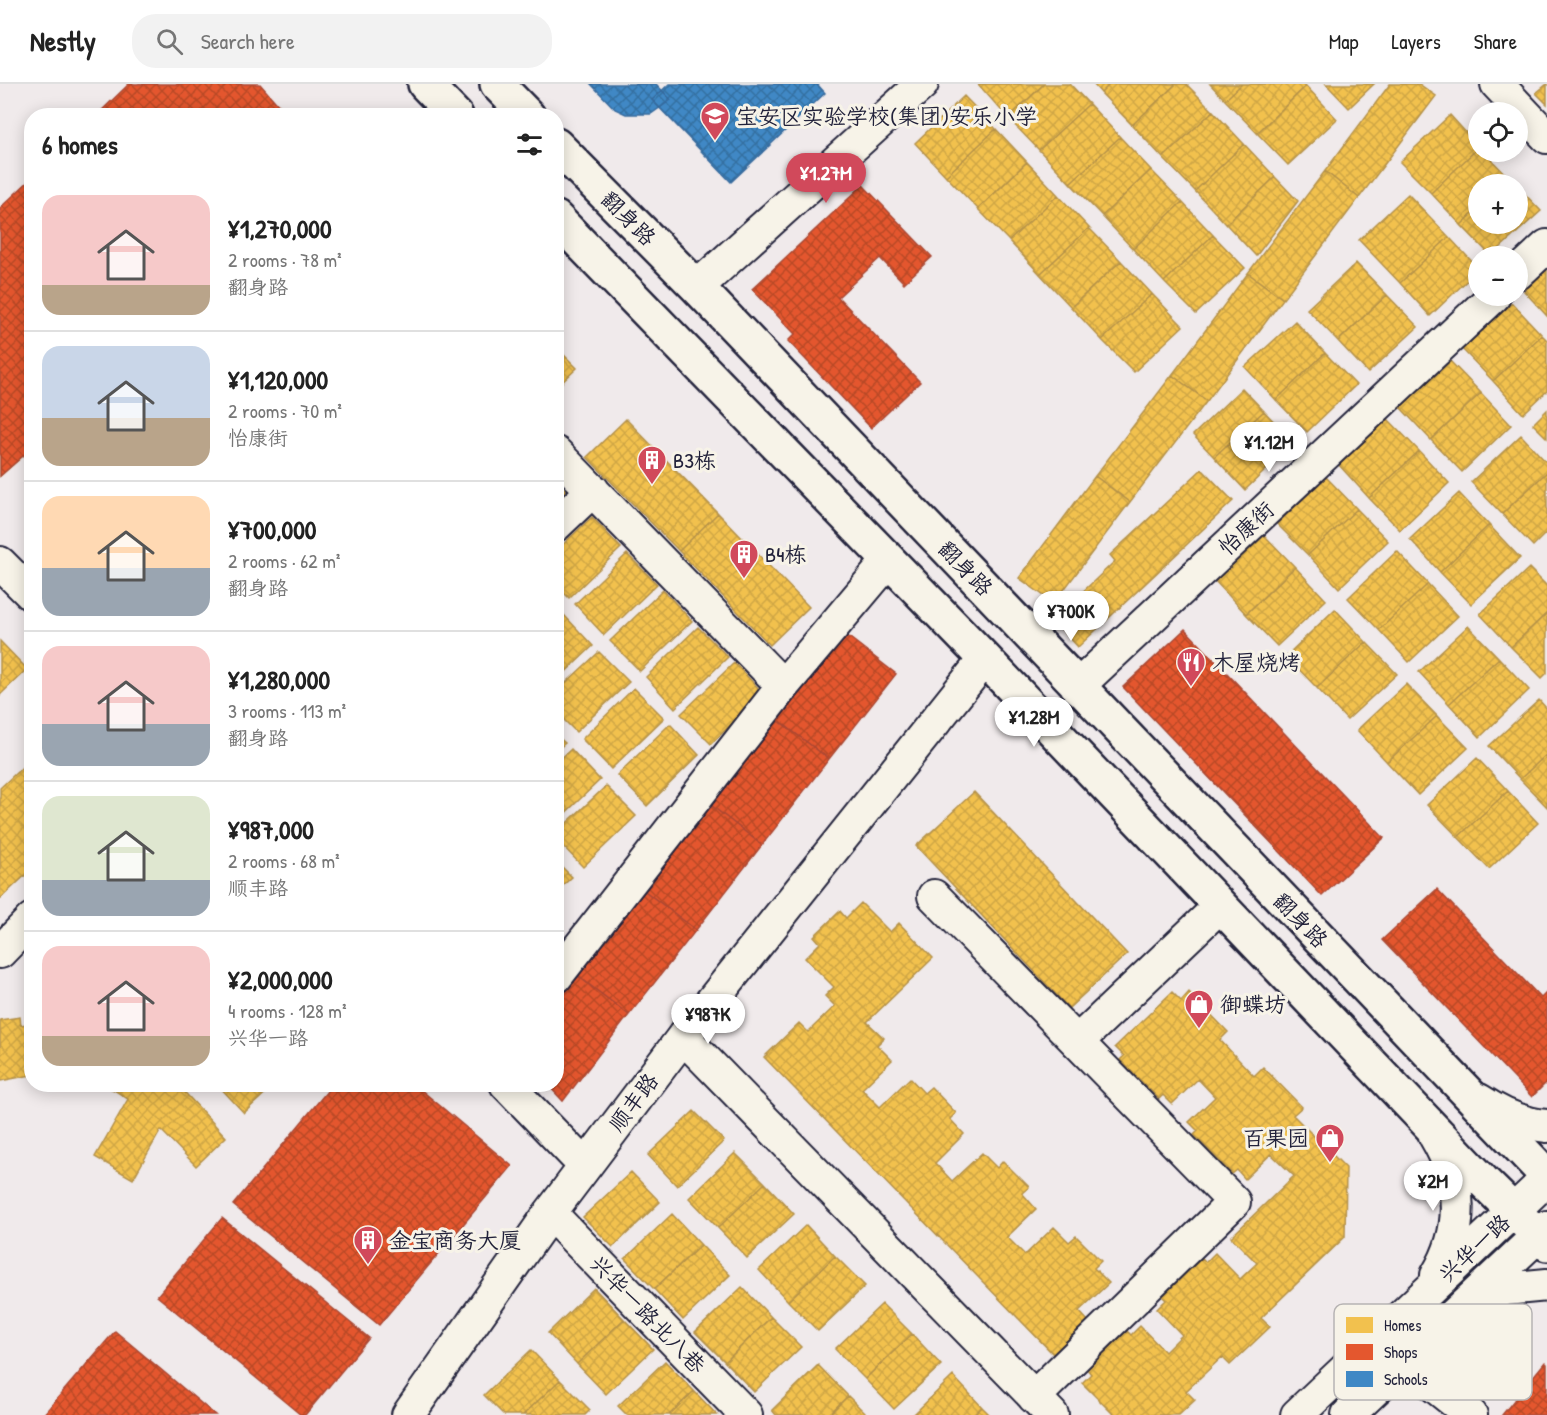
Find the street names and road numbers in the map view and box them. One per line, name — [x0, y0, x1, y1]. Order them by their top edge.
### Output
street label: 翻身路 — [595, 184, 663, 252]
street label: 怡康街 — [1212, 495, 1280, 561]
street label: 翻身路 — [932, 534, 1000, 602]
street label: 翻身路 — [1267, 886, 1335, 954]
street label: 顺丰路 — [601, 1067, 665, 1137]
street label: 兴华一路 — [1432, 1207, 1516, 1289]
street label: 兴华一路北八巷 — [584, 1248, 712, 1380]

